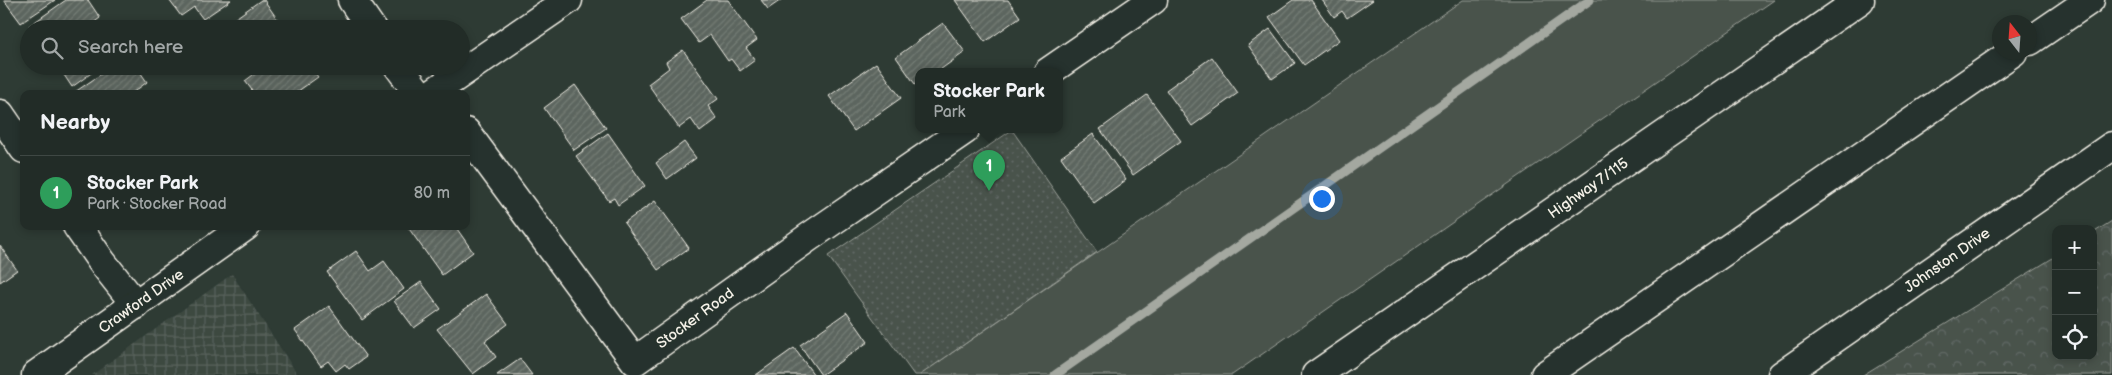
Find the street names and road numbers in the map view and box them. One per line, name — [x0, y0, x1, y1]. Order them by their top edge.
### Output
street label: Highway 7/115 — [1545, 154, 1632, 223]
street label: Johnston Drive — [1901, 224, 1994, 297]
street label: Crawford Drive — [95, 265, 188, 338]
street label: Stocker Road — [653, 284, 738, 353]

